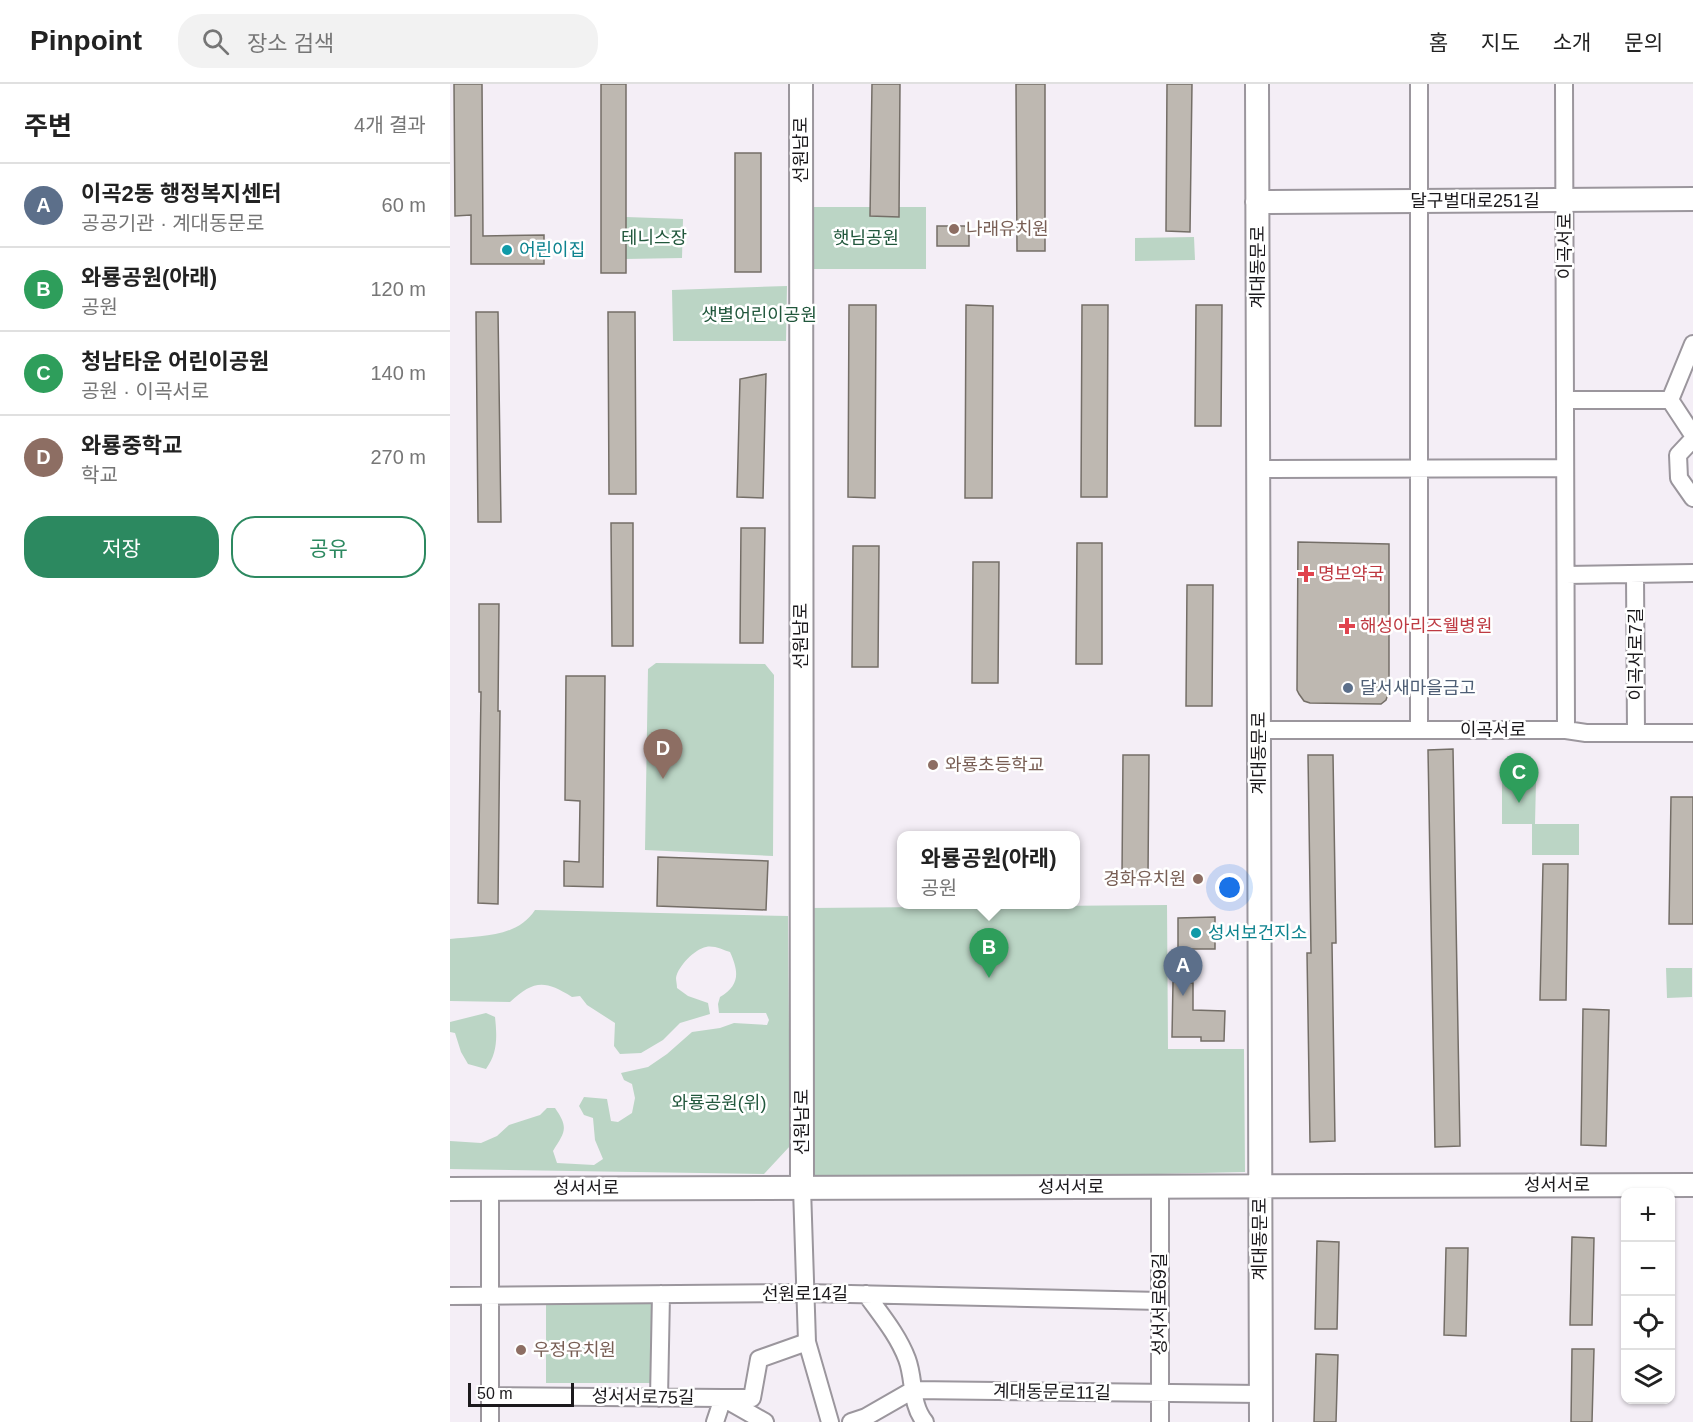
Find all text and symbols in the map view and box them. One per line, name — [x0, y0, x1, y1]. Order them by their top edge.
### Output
search box — [178, 14, 598, 68]
text: Pinpoint — [30, 25, 142, 56]
icon: search — [199, 25, 232, 58]
text: 장소 검색 — [247, 31, 334, 56]
text: 홈 — [1429, 31, 1448, 54]
text: 지도 — [1481, 31, 1520, 54]
text: 소개 — [1553, 31, 1591, 54]
text: 문의 — [1624, 31, 1663, 54]
text: 주변 — [24, 111, 72, 141]
text: 4개 결과 — [354, 114, 426, 136]
street label: 선원남로 — [791, 117, 811, 183]
text: 이곡2동 행정복지센터 — [81, 181, 282, 206]
street label: 달구벌대로251길 — [1410, 191, 1540, 211]
text: A — [36, 194, 51, 216]
text: 60 m — [382, 194, 426, 216]
text: 공공기관 · 계대동문로 — [81, 212, 264, 234]
street label: 이곡서로 — [1555, 213, 1575, 279]
place label: 나래유치원 — [966, 219, 1049, 239]
marker: 나래유치원 — [947, 222, 961, 236]
street label: 계대동문로 — [1248, 226, 1268, 308]
park label: 테니스장 — [621, 228, 687, 248]
park label: 햇님공원 — [833, 228, 899, 248]
place label: 어린이집 — [519, 240, 585, 260]
marker: 어린이집 — [500, 243, 514, 257]
text: 와룡공원(아래) — [81, 265, 217, 290]
text: B — [36, 278, 51, 300]
text: 120 m — [370, 278, 426, 300]
text: 공원 — [81, 296, 118, 318]
park label: 샛별어린이공원 — [701, 305, 817, 325]
text: 청남타운 어린이공원 — [81, 349, 269, 374]
text: C — [36, 362, 51, 384]
text: 140 m — [370, 362, 426, 384]
text: 공원 · 이곡서로 — [81, 380, 209, 402]
text: 와룡중학교 — [81, 433, 182, 458]
text: D — [36, 446, 51, 468]
text: 270 m — [370, 446, 426, 468]
text: 학교 — [81, 464, 118, 486]
button: 저장 — [24, 516, 219, 578]
button: 공유 — [231, 516, 426, 578]
place label: 명보약국 — [1318, 564, 1384, 584]
marker: 명보약국 — [1299, 567, 1313, 581]
street label: 선원남로 — [791, 603, 811, 669]
street label: 이곡서로7길 — [1626, 608, 1646, 700]
place label: 해성아리즈웰병원 — [1360, 616, 1492, 636]
marker: 해성아리즈웰병원 — [1338, 617, 1356, 635]
place label: 달서새마을금고 — [1360, 678, 1476, 698]
marker: 달서새마을금고 — [1341, 681, 1355, 695]
street label: 계대동문로 — [1249, 712, 1269, 794]
street label: 이곡서로 — [1460, 720, 1526, 740]
pin: D — [644, 730, 682, 779]
pin: C — [1500, 754, 1538, 803]
place label: 와룡초등학교 — [945, 755, 1044, 775]
marker: 와룡초등학교 — [926, 758, 940, 772]
popup — [897, 831, 1080, 909]
text: 와룡공원(아래) — [920, 846, 1057, 871]
place label: 경화유치원 — [1103, 869, 1186, 889]
marker: 경화유치원 — [1191, 872, 1205, 886]
your location — [1215, 873, 1244, 902]
text: 공원 — [920, 877, 957, 899]
place label: 성서보건지소 — [1208, 923, 1307, 943]
marker: 성서보건지소 — [1189, 926, 1203, 940]
pin: B — [970, 928, 1008, 978]
pin: A — [1164, 946, 1202, 996]
street label: 선원남로 — [792, 1089, 812, 1155]
park label: 와룡공원(위) — [672, 1093, 766, 1113]
street label: 성서서로 — [1524, 1175, 1590, 1195]
street label: 성서서로 — [1038, 1177, 1104, 1197]
street label: 성서서로 — [553, 1178, 619, 1198]
map controls — [1621, 1188, 1675, 1404]
button: + — [1621, 1188, 1675, 1242]
street label: 계대동문로 — [1250, 1198, 1270, 1280]
button: − — [1621, 1242, 1675, 1296]
street label: 성서서로69길 — [1150, 1253, 1170, 1355]
street label: 선원로14길 — [762, 1284, 848, 1304]
button: locate — [1621, 1296, 1675, 1350]
place label: 우정유치원 — [533, 1340, 616, 1360]
marker: 우정유치원 — [514, 1343, 528, 1357]
button: layers — [1621, 1350, 1675, 1404]
scale bar — [468, 1380, 574, 1408]
street label: 계대동문로11길 — [993, 1381, 1111, 1403]
text: 50 m — [477, 1385, 513, 1402]
street label: 성서서로75길 — [591, 1386, 695, 1408]

